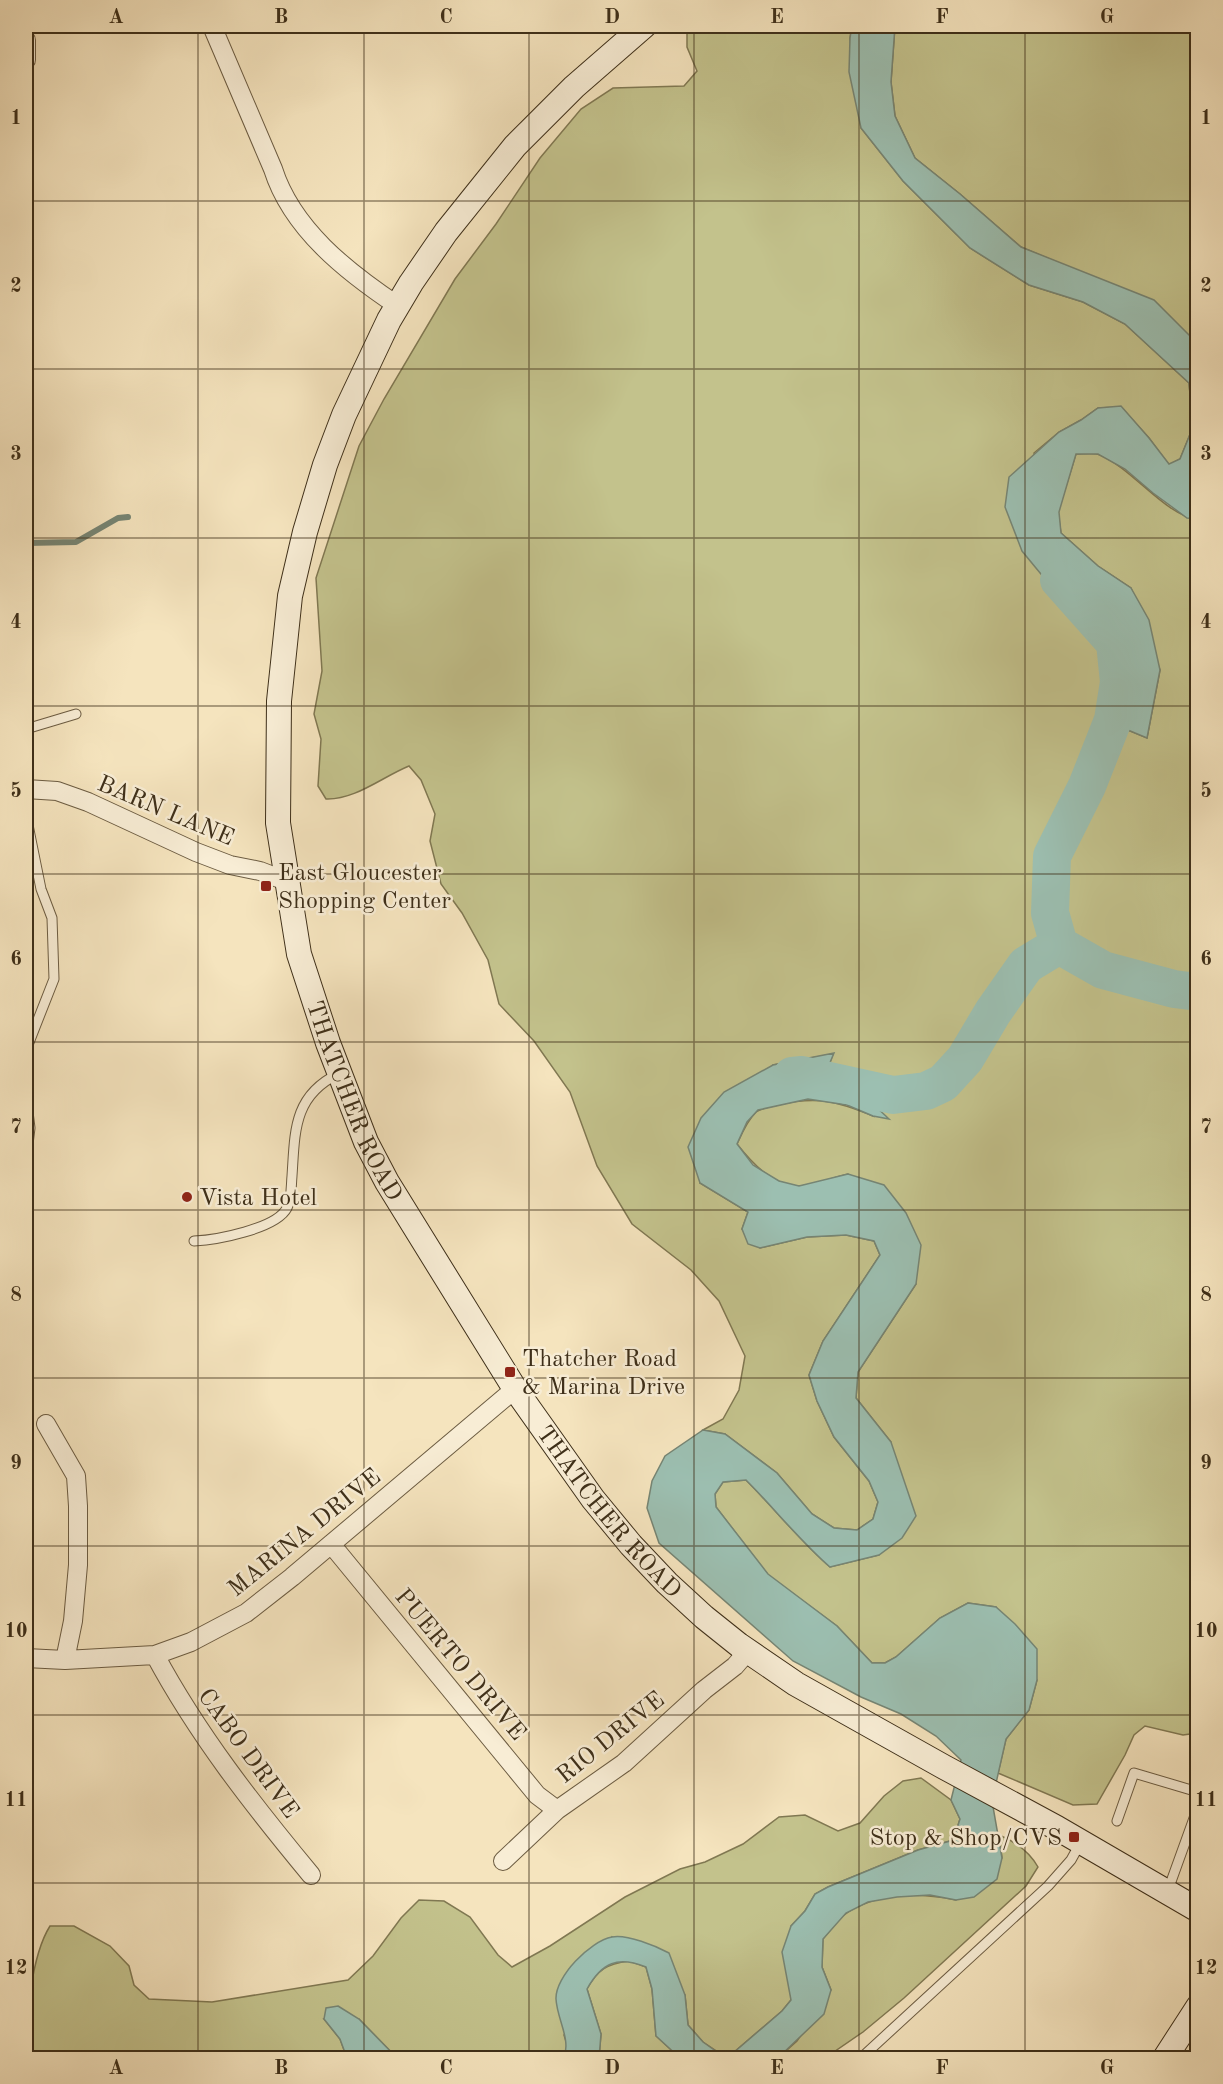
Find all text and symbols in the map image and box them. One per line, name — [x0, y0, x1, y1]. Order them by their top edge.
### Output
text: A — [108, 8, 124, 28]
text: B — [274, 8, 288, 28]
text: C — [439, 8, 453, 28]
text: D — [604, 8, 620, 28]
text: E — [770, 8, 784, 28]
text: F — [935, 8, 949, 28]
text: G — [1100, 8, 1114, 28]
text: 1 — [10, 109, 22, 129]
text: 1 — [1200, 109, 1212, 129]
text: 2 — [10, 277, 22, 297]
text: 2 — [1200, 277, 1212, 297]
text: 3 — [10, 445, 22, 465]
text: 3 — [1200, 445, 1212, 465]
text: 4 — [10, 613, 22, 633]
text: 4 — [1200, 613, 1212, 633]
street label: BARN LANE — [93, 772, 237, 851]
text: 5 — [10, 781, 22, 802]
text: 5 — [1200, 781, 1212, 802]
place label: East Gloucester Shopping Center — [278, 862, 451, 914]
marker: East Gloucester Shopping Center — [259, 879, 273, 893]
text: 6 — [10, 950, 22, 970]
text: 6 — [1200, 950, 1212, 970]
street label: THATCHER ROAD — [301, 998, 406, 1206]
text: 7 — [10, 1118, 22, 1138]
text: 7 — [1200, 1118, 1212, 1138]
place label: Vista Hotel — [199, 1187, 317, 1211]
marker: Vista Hotel — [180, 1190, 194, 1204]
text: 8 — [10, 1286, 22, 1306]
text: 8 — [1200, 1286, 1212, 1306]
place label: Thatcher Road & Marina Drive — [522, 1348, 685, 1400]
marker: Thatcher Road & Marina Drive — [503, 1365, 517, 1379]
street label: THATCHER ROAD — [531, 1422, 685, 1604]
text: 9 — [10, 1454, 22, 1474]
text: 9 — [1200, 1454, 1212, 1474]
street label: MARINA DRIVE — [225, 1465, 386, 1602]
street label: PUERTO DRIVE — [389, 1585, 530, 1746]
text: 10 — [4, 1622, 28, 1642]
text: 10 — [1194, 1622, 1218, 1642]
street label: CABO DRIVE — [193, 1685, 302, 1823]
street label: RIO DRIVE — [553, 1688, 670, 1789]
text: 11 — [4, 1791, 28, 1811]
text: 11 — [1194, 1791, 1218, 1811]
place label: Stop & Shop/CVS — [870, 1827, 1062, 1851]
marker: Stop & Shop/CVS — [1067, 1830, 1081, 1844]
text: 12 — [4, 1959, 28, 1979]
text: 12 — [1194, 1959, 1218, 1979]
text: A — [108, 2059, 124, 2079]
text: B — [274, 2059, 288, 2079]
text: C — [439, 2059, 453, 2079]
text: D — [604, 2059, 620, 2079]
text: E — [770, 2059, 784, 2079]
text: F — [935, 2059, 949, 2079]
text: G — [1100, 2059, 1114, 2079]

